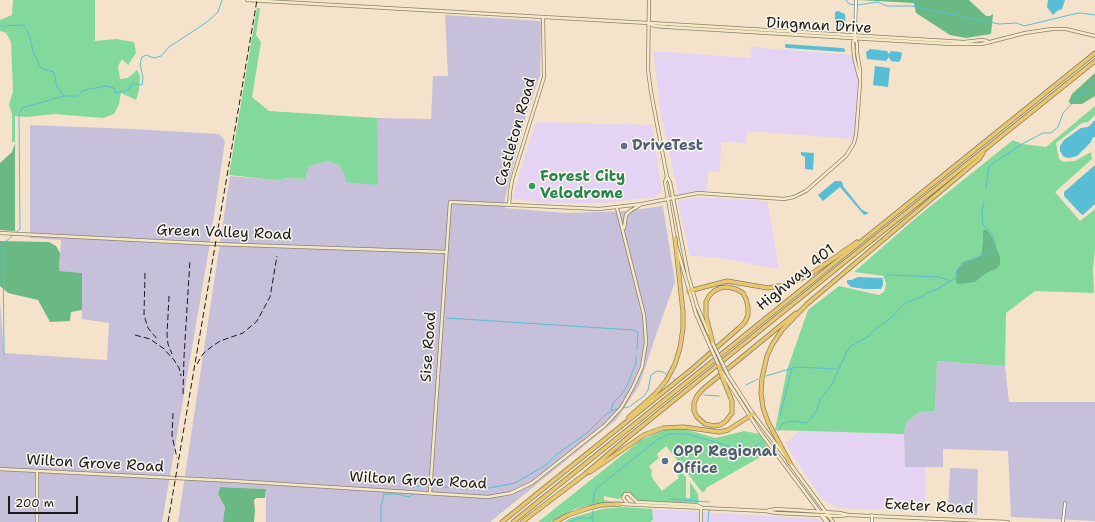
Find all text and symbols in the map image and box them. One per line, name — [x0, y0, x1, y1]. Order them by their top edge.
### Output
street label: Dingman Drive — [766, 14, 872, 38]
street label: Castleton Road — [492, 76, 540, 188]
place label: DriveTest — [632, 137, 703, 155]
marker: DriveTest — [619, 141, 629, 151]
place label: Forest City Velodrome — [540, 168, 625, 203]
marker: Forest City Velodrome — [527, 181, 537, 191]
street label: Green Valley Road — [156, 222, 292, 244]
street label: Highway 401 — [753, 241, 839, 315]
street label: Sise Road — [418, 311, 440, 383]
place label: OPP Regional Office — [673, 443, 777, 478]
street label: Wilton Grove Road — [26, 451, 164, 477]
marker: OPP Regional Office — [660, 456, 670, 466]
street label: Wilton Grove Road — [349, 468, 487, 494]
scale bar — [10, 488, 80, 514]
text: 200 m — [15, 495, 54, 511]
street label: Exeter Road — [884, 496, 974, 518]

